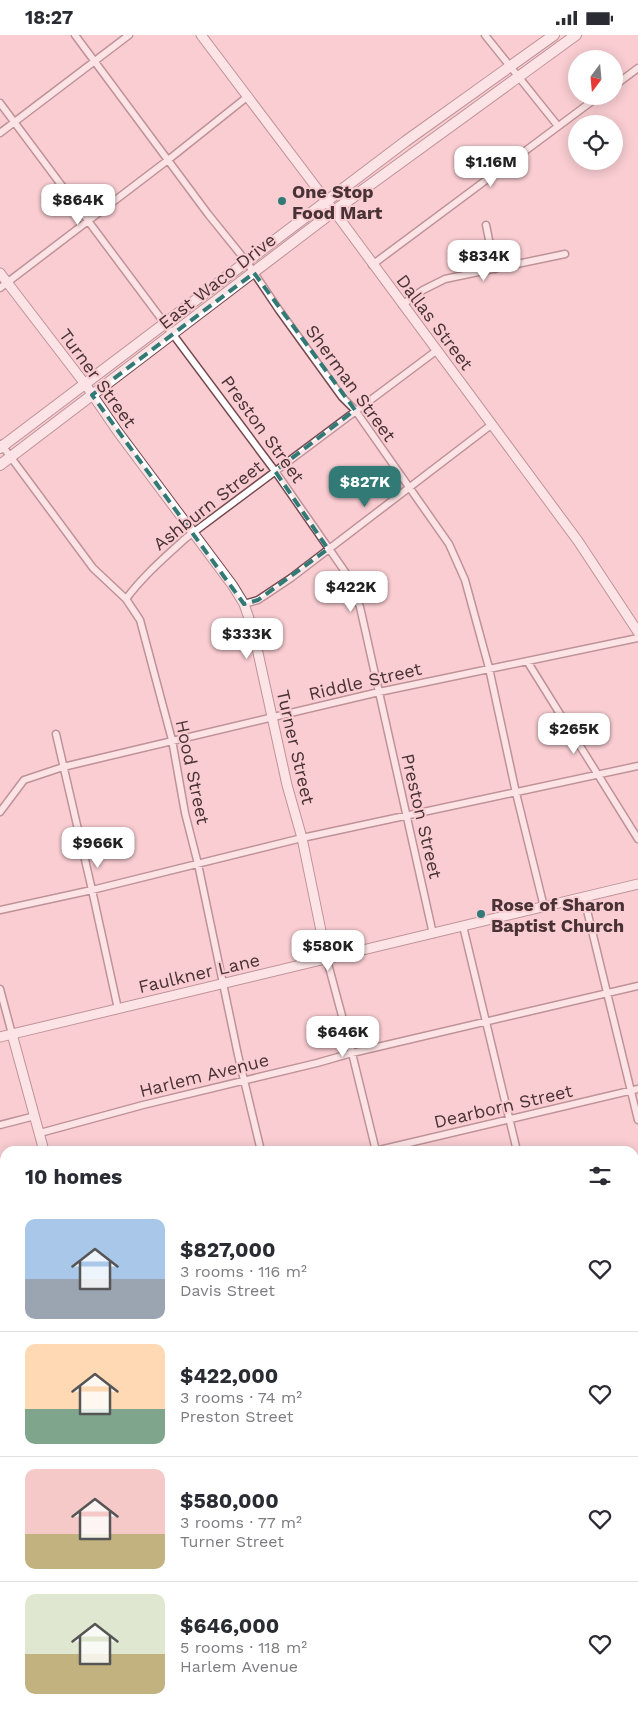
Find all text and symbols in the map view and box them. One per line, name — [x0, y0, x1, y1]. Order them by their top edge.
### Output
text: 18:27 — [25, 6, 73, 29]
north arrow — [568, 50, 622, 105]
map controls — [568, 50, 623, 170]
button: locate — [568, 115, 623, 170]
pin: $1.16M — [450, 145, 532, 188]
text: $1.16M — [465, 152, 517, 171]
place label: One Stop Food Mart — [292, 181, 382, 223]
pin: $864K — [43, 183, 113, 226]
text: $864K — [52, 190, 104, 209]
marker: One Stop Food Mart — [276, 195, 288, 207]
street label: East Waco Drive — [154, 229, 280, 333]
pin: $834K — [449, 239, 519, 282]
text: $834K — [458, 246, 510, 265]
street label: Dallas Street — [392, 270, 478, 374]
street label: Sherman Street — [302, 321, 401, 446]
street label: Turner Street — [55, 325, 141, 432]
street label: Preston Street — [217, 371, 309, 487]
street label: Ashburn Street — [149, 455, 267, 554]
pin: $827K — [330, 465, 400, 508]
text: $827K — [340, 472, 390, 491]
pin: $422K — [316, 571, 386, 613]
text: $422K — [326, 577, 376, 596]
pin: $333K — [212, 617, 282, 660]
text: $333K — [222, 624, 272, 643]
street label: Riddle Street — [306, 658, 424, 704]
street label: Turner Street — [273, 688, 319, 807]
pin: $265K — [539, 713, 609, 755]
street label: Hood Street — [172, 718, 214, 827]
text: $265K — [549, 719, 599, 738]
street label: Preston Street — [397, 751, 447, 881]
pin: $966K — [63, 827, 133, 869]
text: $966K — [73, 833, 123, 852]
place label: Rose of Sharon Baptist Church — [491, 894, 625, 936]
marker: Rose of Sharon Baptist Church — [475, 908, 487, 920]
pin: $580K — [293, 929, 363, 972]
text: $580K — [302, 936, 354, 955]
street label: Faulkner Lane — [136, 949, 262, 997]
pin: $646K — [308, 1015, 378, 1058]
text: $646K — [317, 1022, 369, 1041]
street label: Harlem Avenue — [137, 1049, 271, 1101]
street label: Dearborn Street — [432, 1080, 575, 1132]
icon: filters — [586, 1162, 614, 1190]
text: 10 homes — [25, 1164, 122, 1189]
text: $827,000 — [180, 1237, 275, 1262]
icon: home — [65, 1239, 125, 1299]
icon: heart — [586, 1255, 614, 1283]
text: 3 rooms · 116 m² — [180, 1262, 307, 1281]
text: Davis Street — [180, 1281, 275, 1300]
text: $422,000 — [180, 1363, 278, 1388]
icon: home — [65, 1364, 125, 1424]
icon: heart — [586, 1380, 614, 1408]
text: 3 rooms · 74 m² — [180, 1388, 302, 1407]
text: Preston Street — [180, 1407, 294, 1426]
text: $580,000 — [180, 1488, 279, 1513]
icon: home — [65, 1489, 125, 1549]
icon: heart — [586, 1505, 614, 1533]
text: 3 rooms · 77 m² — [180, 1513, 302, 1532]
text: Turner Street — [180, 1532, 284, 1551]
text: $646,000 — [180, 1613, 279, 1638]
icon: home — [65, 1614, 125, 1674]
icon: heart — [586, 1630, 614, 1658]
text: 5 rooms · 118 m² — [180, 1638, 307, 1657]
text: Harlem Avenue — [180, 1657, 298, 1676]

